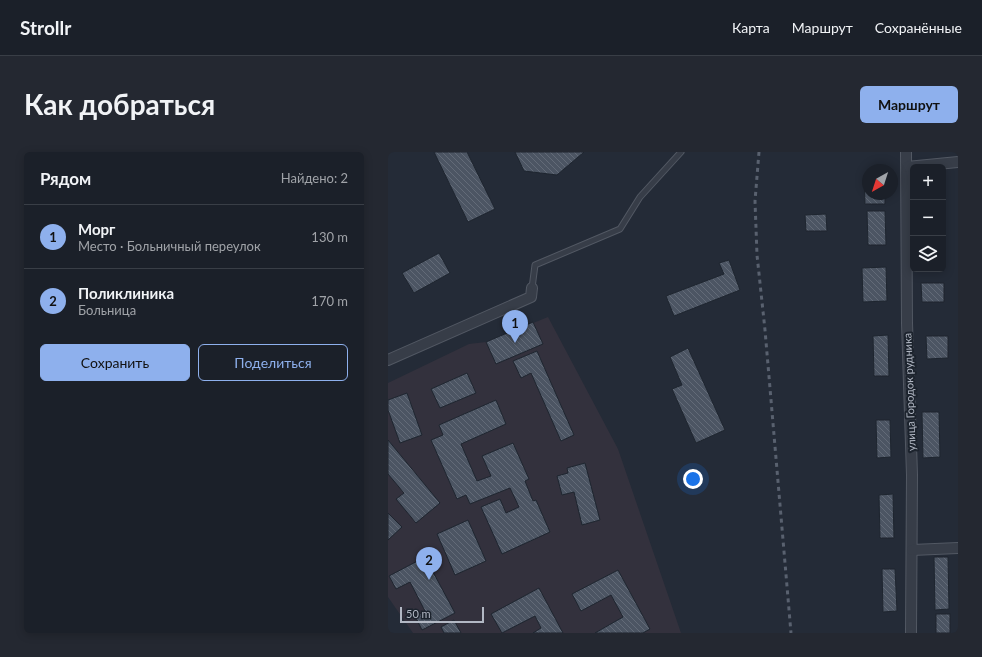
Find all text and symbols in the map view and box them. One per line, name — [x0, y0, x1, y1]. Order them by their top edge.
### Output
text: Strollr — [20, 16, 71, 39]
text: Карта — [732, 19, 770, 36]
text: Маршрут — [792, 19, 853, 36]
text: Сохранённые — [875, 19, 962, 36]
button: Маршрут — [860, 86, 958, 123]
text: Как добраться — [24, 87, 215, 121]
north arrow — [862, 164, 898, 200]
map controls — [910, 164, 946, 272]
button: + — [910, 164, 946, 200]
text: Рядом — [40, 168, 91, 189]
text: Найдено: 2 — [281, 170, 348, 186]
button: − — [910, 200, 946, 236]
text: Морг — [78, 220, 115, 238]
text: 1 — [49, 229, 57, 245]
text: 130 m — [311, 229, 348, 245]
button: layers — [910, 236, 946, 272]
text: Место · Больничный переулок — [78, 238, 261, 254]
text: Поликлиника — [78, 284, 174, 302]
text: 2 — [49, 293, 57, 309]
text: 170 m — [311, 293, 348, 309]
text: Больница — [78, 302, 136, 318]
pin: 1 — [502, 310, 528, 343]
street label: улица Городок рудника — [900, 333, 918, 451]
button: Сохранить — [40, 344, 190, 381]
button: Поделиться — [198, 344, 348, 381]
your location — [683, 469, 703, 489]
pin: 2 — [416, 547, 442, 580]
scale bar — [400, 605, 484, 624]
text: 50 m — [406, 607, 431, 620]

